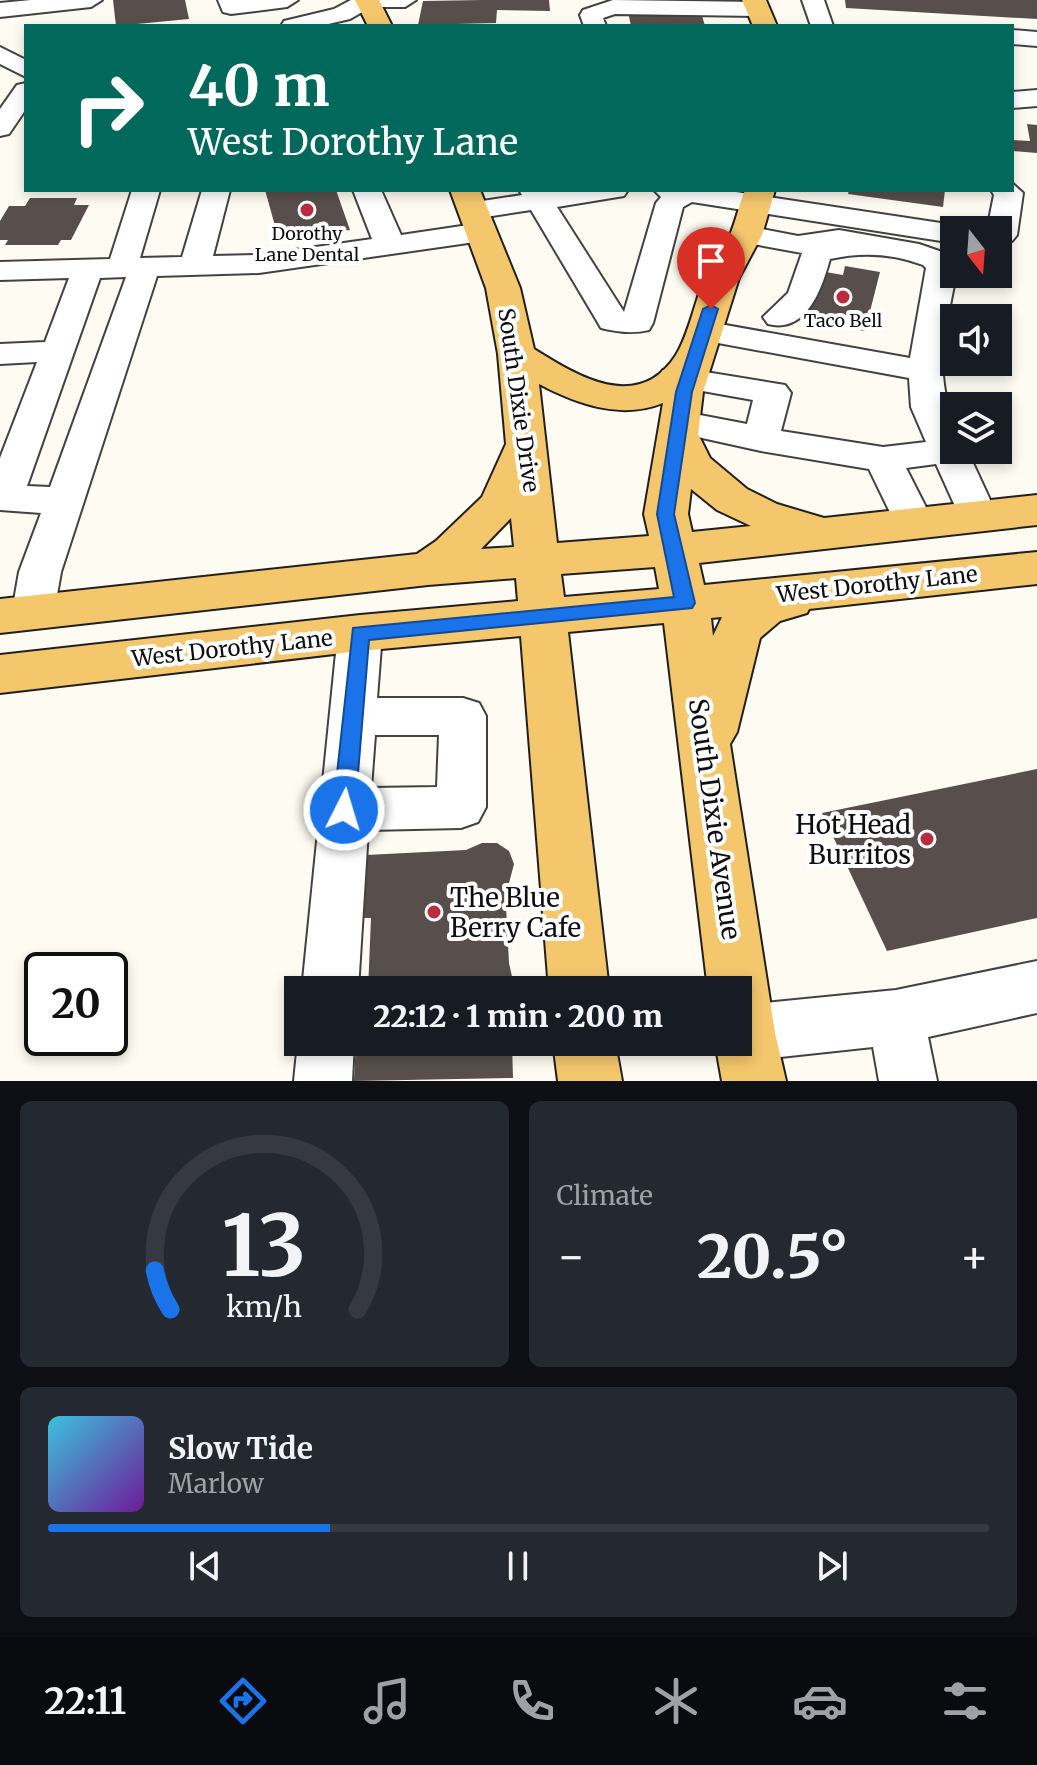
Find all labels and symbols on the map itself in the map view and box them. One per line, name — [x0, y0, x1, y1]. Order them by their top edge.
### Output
marker: Dorothy Lane Dental — [298, 201, 316, 219]
north arrow — [940, 216, 1012, 288]
place label: Dorothy Lane Dental — [255, 222, 360, 266]
pin — [677, 227, 745, 309]
marker: Taco Bell — [834, 288, 852, 306]
street label: South Dixie Drive — [492, 306, 546, 494]
place label: Taco Bell — [804, 309, 883, 332]
street label: West Dorothy Lane — [774, 560, 979, 609]
street label: West Dorothy Lane — [129, 624, 334, 673]
street label: South Dixie Avenue — [682, 696, 748, 942]
position arrow — [302, 768, 386, 852]
place label: Hot Head Burritos — [795, 808, 911, 871]
marker: Hot Head Burritos — [918, 830, 936, 848]
place label: The Blue Berry Cafe — [450, 881, 581, 944]
marker: The Blue Berry Cafe — [425, 903, 443, 921]
speed limit sign: 20 — [24, 952, 128, 1056]

